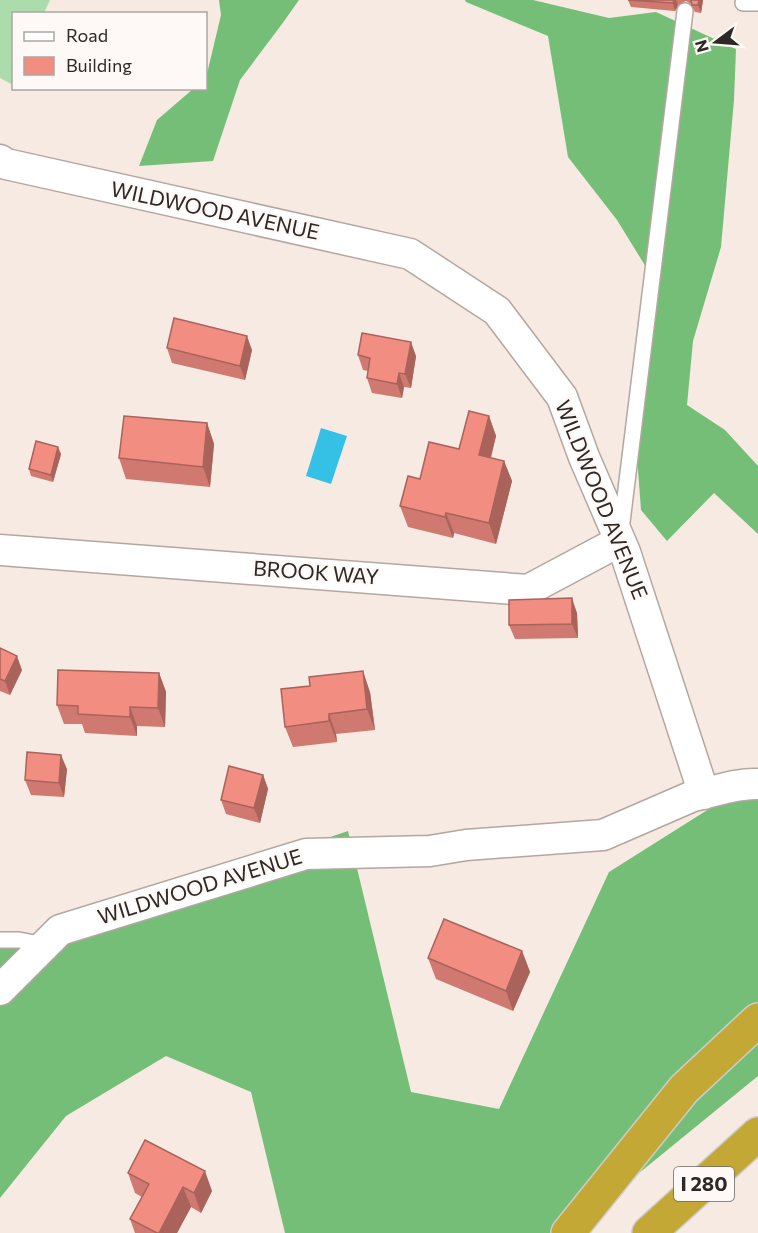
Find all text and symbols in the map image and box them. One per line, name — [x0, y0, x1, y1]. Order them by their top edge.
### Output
legend — [12, 12, 207, 90]
north arrow — [686, 12, 746, 72]
text: Road — [66, 24, 108, 46]
text: N — [690, 38, 712, 55]
text: Building — [66, 54, 132, 76]
street label: WILDWOOD AVENUE — [109, 175, 322, 244]
street label: WILDWOOD AVENUE — [551, 396, 654, 603]
street label: BROOK WAY — [252, 555, 380, 588]
street label: WILDWOOD AVENUE — [94, 843, 305, 929]
road number: I 280 — [674, 1167, 734, 1201]

